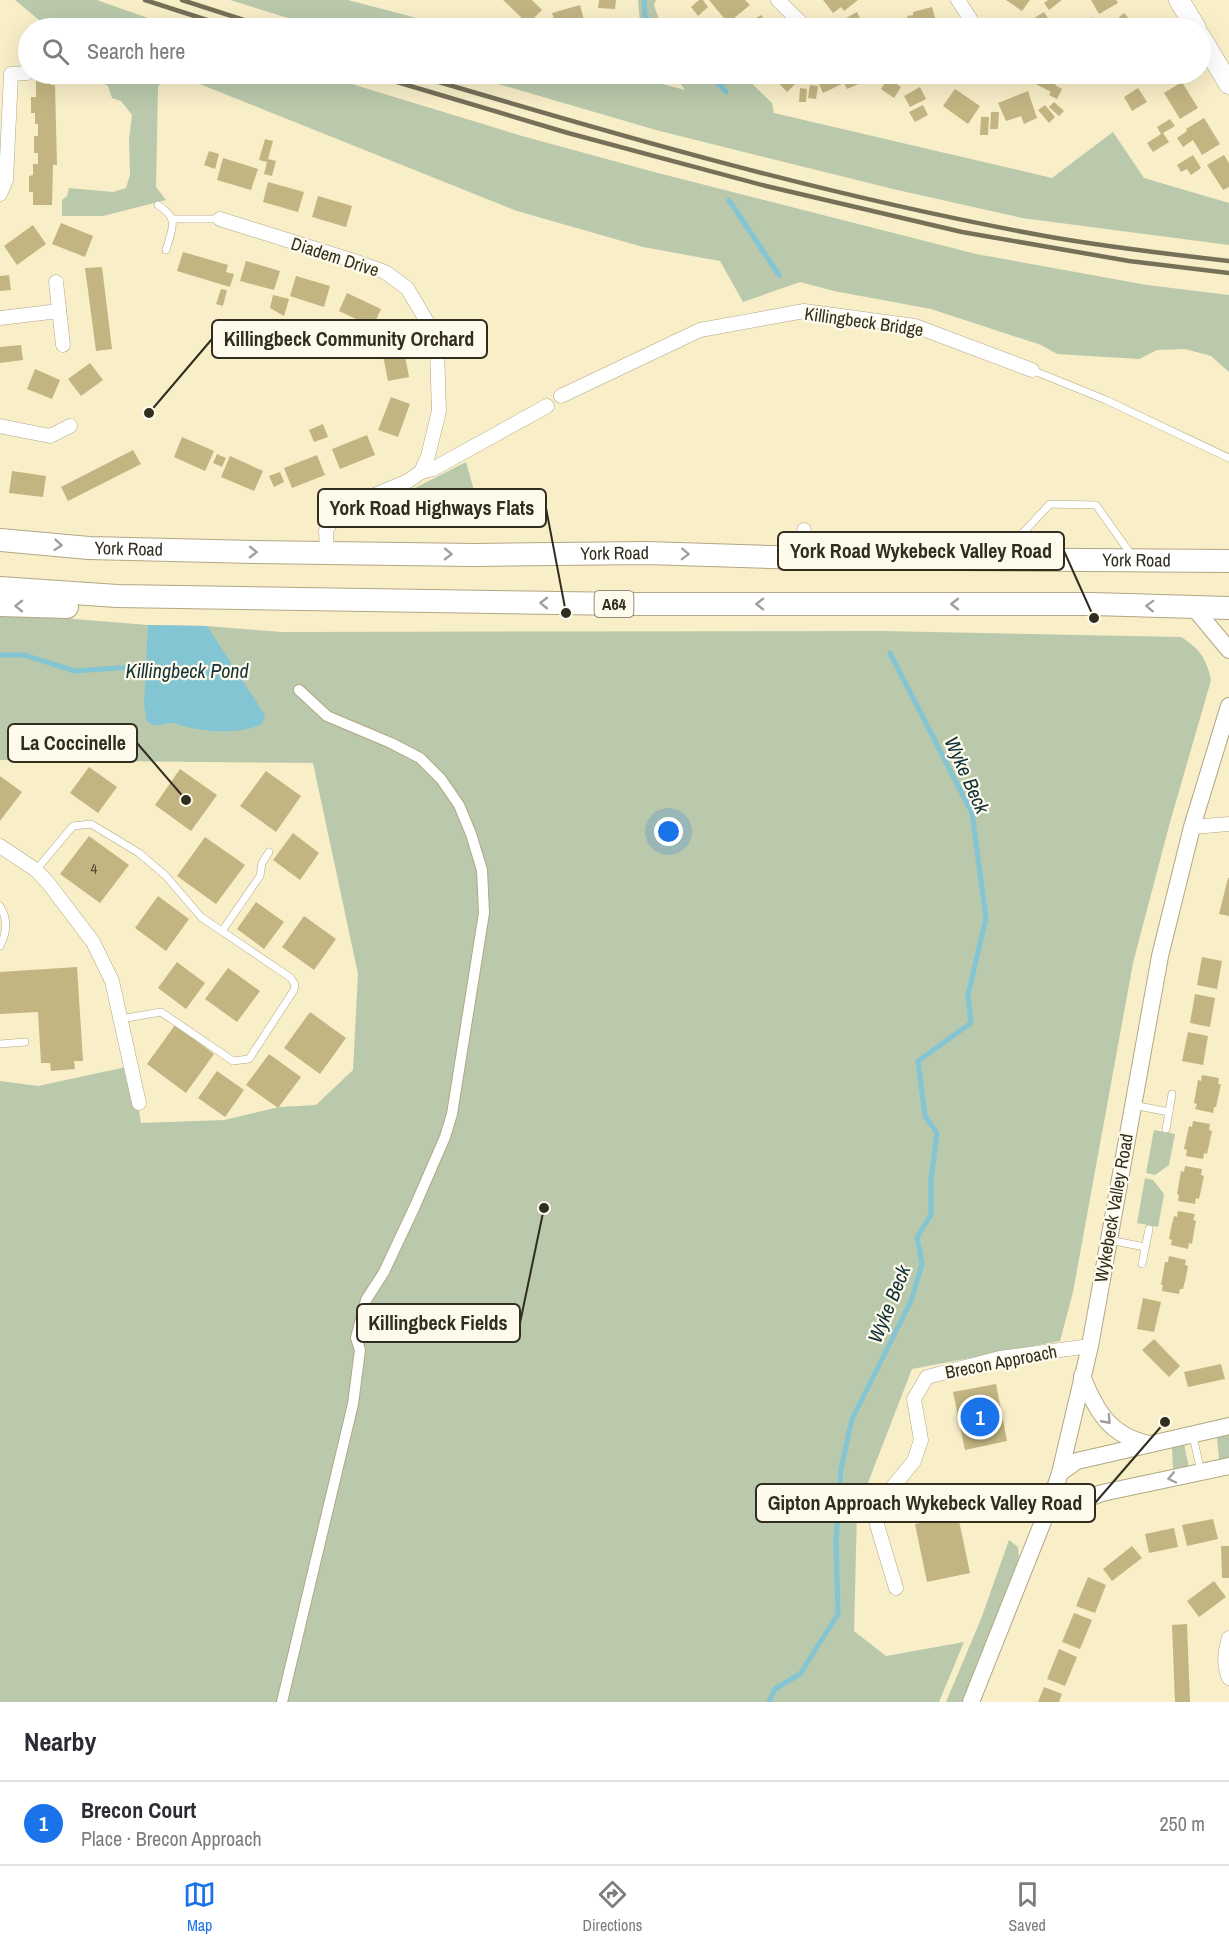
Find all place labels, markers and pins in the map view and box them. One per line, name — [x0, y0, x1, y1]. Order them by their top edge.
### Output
callout: Killingbeck Community Orchard — [212, 320, 487, 358]
callout: York Road Highways Flats — [318, 489, 546, 527]
callout: York Road Wykebeck Valley Road — [778, 532, 1064, 570]
callout: La Coccinelle — [8, 724, 137, 762]
callout: Killingbeck Fields — [357, 1304, 520, 1342]
pin: 1 — [960, 1394, 1000, 1440]
callout: Gipton Approach Wykebeck Valley Road — [756, 1484, 1095, 1522]

